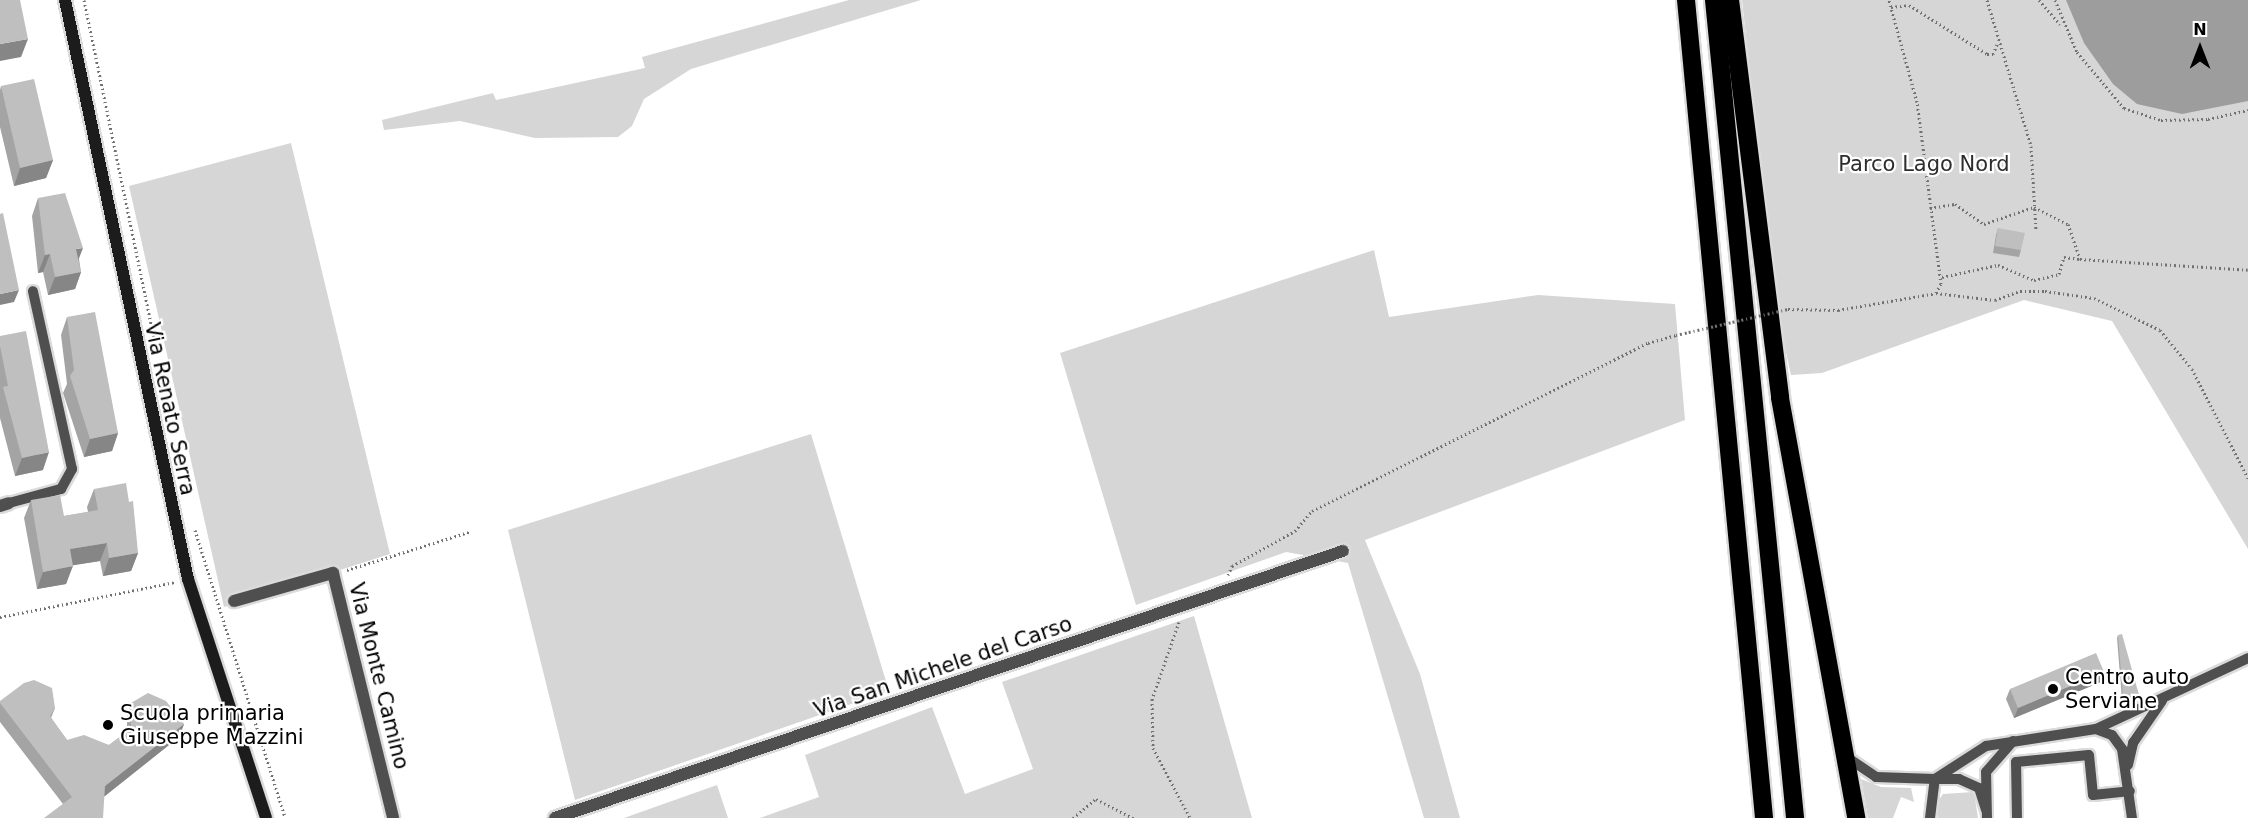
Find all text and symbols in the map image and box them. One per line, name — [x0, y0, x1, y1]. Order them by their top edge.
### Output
north arrow — [2170, 18, 2230, 78]
text: N — [2193, 20, 2207, 39]
park label: Parco Lago Nord — [1838, 151, 2010, 177]
street label: Via Renato Serra — [139, 320, 201, 498]
street label: Via Monte Camino — [344, 580, 414, 772]
street label: Via San Michele del Carso — [811, 611, 1075, 723]
place label: Centro auto Serviane — [2065, 664, 2189, 714]
marker: Centro auto Serviane — [2046, 682, 2060, 696]
place label: Scuola primaria Giuseppe Mazzini — [120, 700, 304, 750]
marker: Scuola primaria Giuseppe Mazzini — [101, 718, 115, 732]

